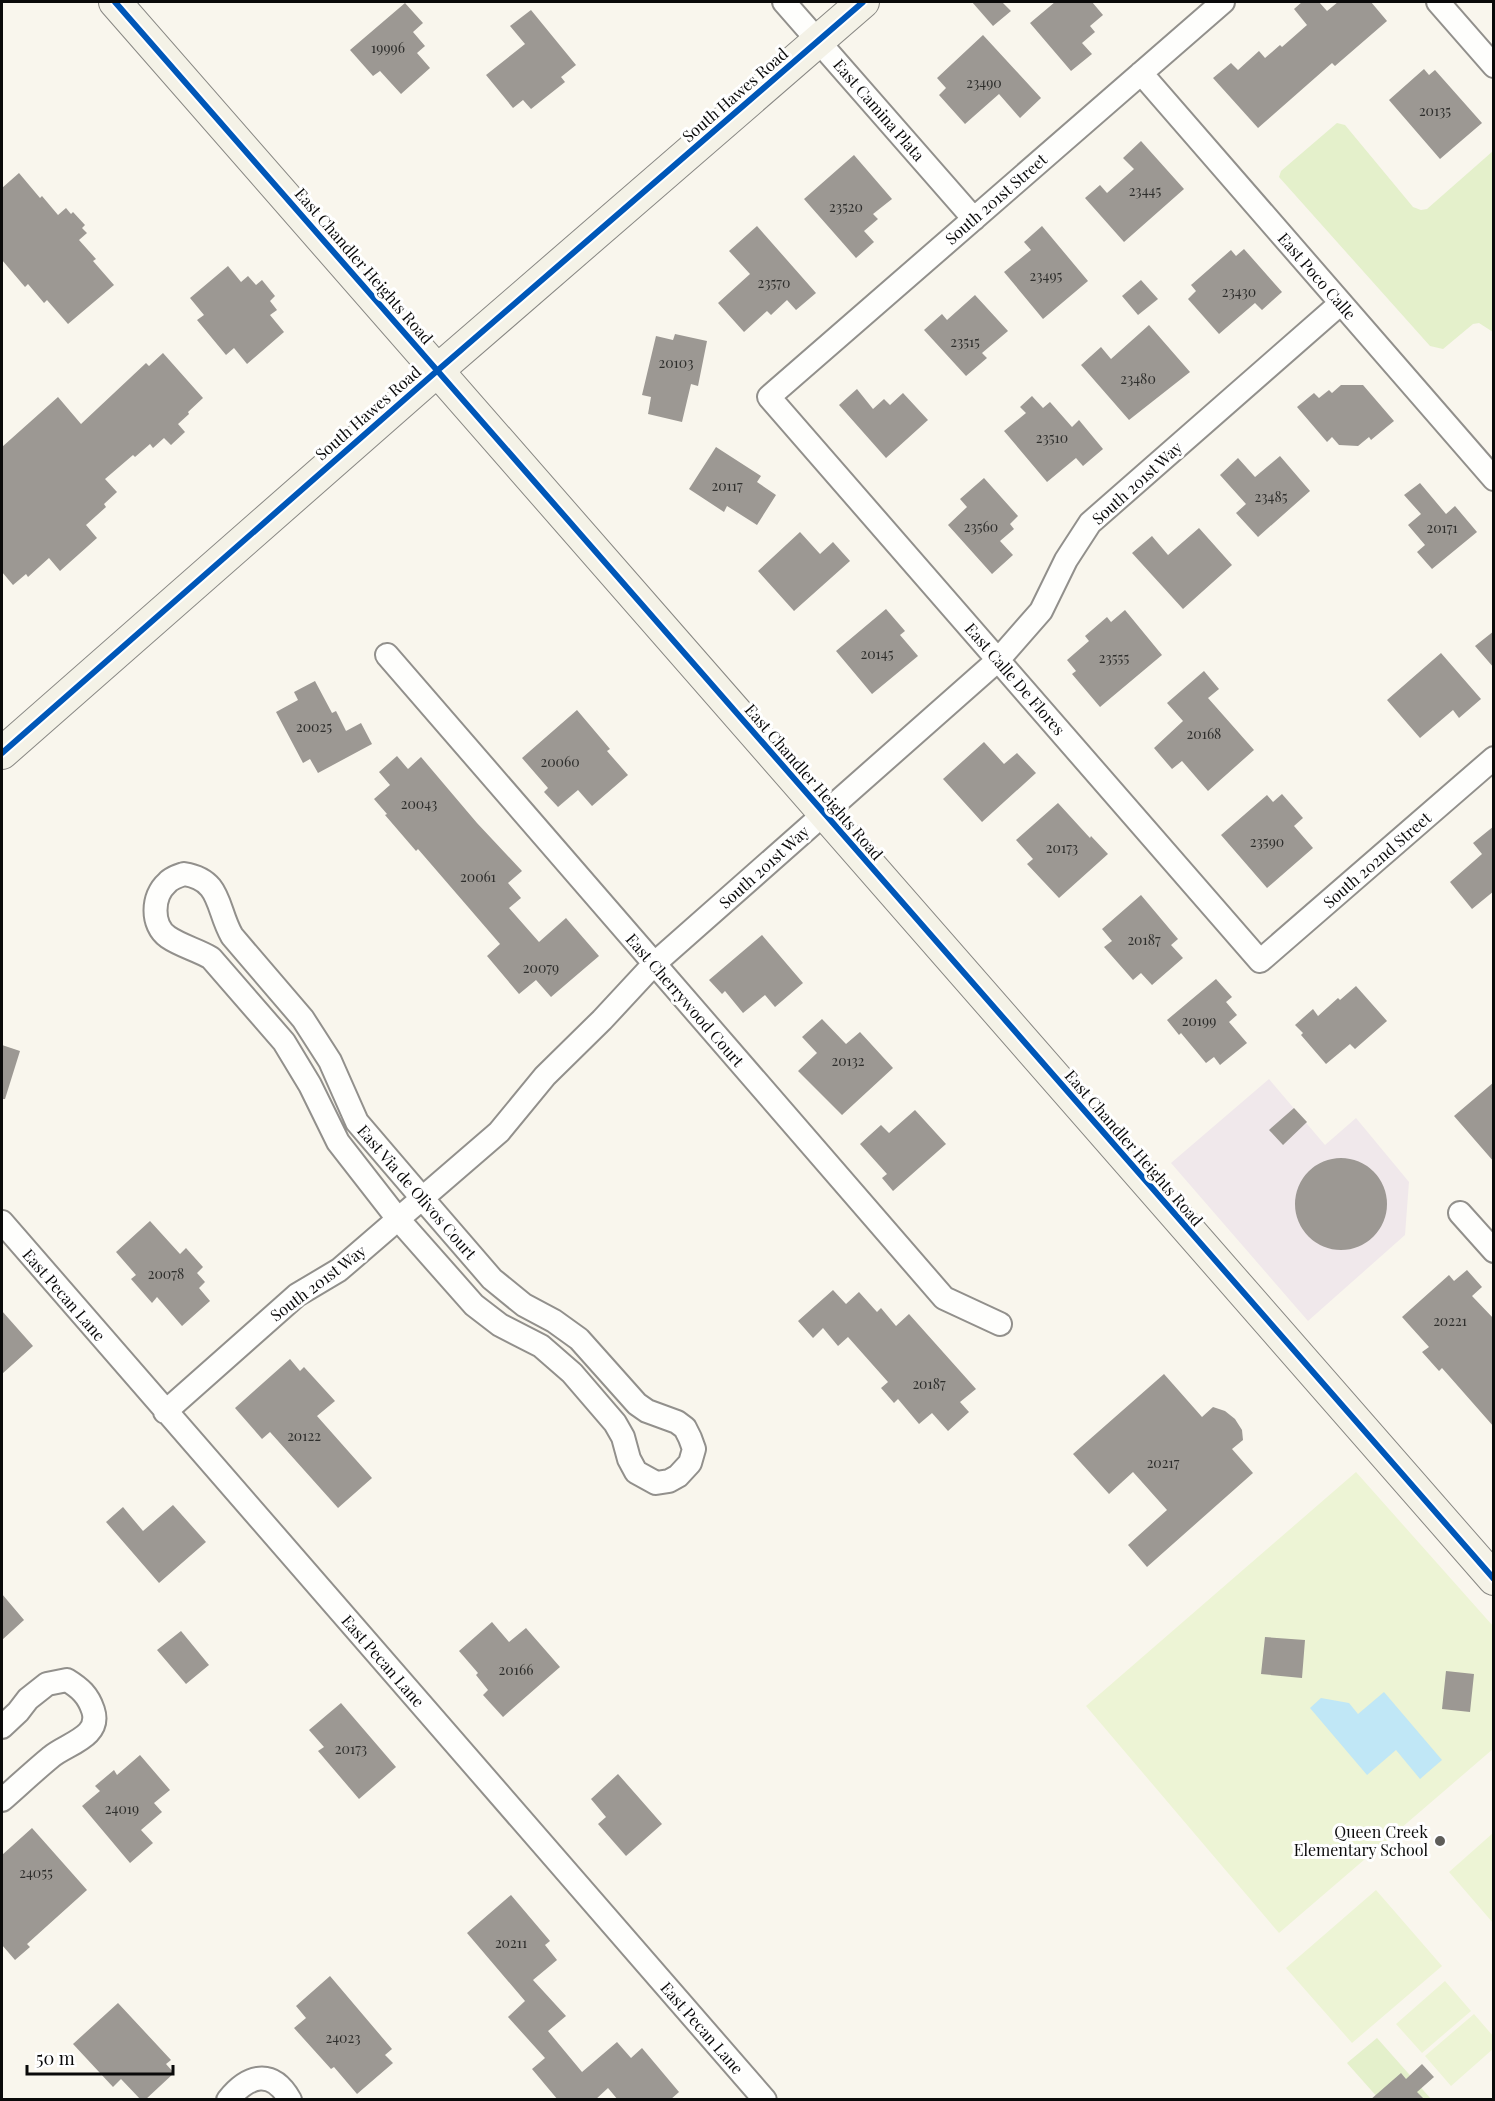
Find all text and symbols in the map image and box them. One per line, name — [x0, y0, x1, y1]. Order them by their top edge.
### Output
house number: 19996 — [371, 38, 405, 57]
street label: South Hawes Road — [677, 43, 792, 146]
street label: East Camina Plata — [829, 54, 930, 165]
house number: 23490 — [966, 73, 1002, 92]
house number: 20135 — [1419, 101, 1451, 120]
street label: South 201st Street — [940, 148, 1051, 249]
house number: 23445 — [1129, 181, 1162, 200]
street label: East Chandler Heights Road — [291, 183, 438, 348]
house number: 23520 — [829, 197, 863, 216]
street label: East Poco Calle — [1274, 228, 1361, 324]
house number: 23495 — [1030, 266, 1063, 285]
house number: 23570 — [758, 273, 790, 292]
house number: 23430 — [1222, 282, 1256, 301]
house number: 23515 — [950, 332, 980, 351]
house number: 20103 — [659, 353, 694, 372]
street label: South Hawes Road — [310, 361, 425, 464]
house number: 23480 — [1120, 369, 1156, 388]
house number: 23510 — [1036, 428, 1068, 447]
street label: South 201st Way — [1087, 436, 1186, 529]
house number: 20117 — [711, 476, 743, 495]
house number: 23485 — [1254, 487, 1288, 506]
house number: 23560 — [964, 517, 998, 536]
house number: 20171 — [1426, 518, 1458, 537]
street label: East Calle De Flores — [961, 618, 1070, 739]
house number: 20145 — [860, 644, 894, 663]
house number: 23555 — [1099, 648, 1129, 667]
street label: East Chandler Heights Road — [741, 699, 888, 864]
house number: 20025 — [296, 717, 332, 736]
house number: 20168 — [1187, 724, 1221, 743]
house number: 20060 — [540, 752, 580, 771]
house number: 20043 — [401, 794, 437, 813]
street label: South 202nd Street — [1318, 807, 1435, 912]
street label: South 201st Way — [714, 820, 813, 913]
house number: 23590 — [1250, 832, 1284, 851]
house number: 20173 — [1046, 838, 1078, 857]
house number: 20061 — [460, 867, 496, 886]
street label: East Cherrywood Court — [622, 929, 749, 1071]
house number: 20187 — [1127, 930, 1161, 949]
house number: 20079 — [523, 958, 559, 977]
house number: 20199 — [1182, 1011, 1216, 1030]
house number: 20132 — [831, 1051, 865, 1070]
street label: East Chandler Heights Road — [1061, 1065, 1208, 1230]
street label: East Via de Olivos Court — [353, 1120, 482, 1264]
street label: South 201st Way — [266, 1240, 370, 1325]
street label: East Pecan Lane — [18, 1244, 110, 1345]
house number: 20078 — [148, 1264, 184, 1283]
house number: 20221 — [1433, 1311, 1467, 1330]
house number: 20187 — [912, 1374, 946, 1393]
house number: 20122 — [287, 1426, 321, 1445]
house number: 20217 — [1147, 1453, 1180, 1472]
street label: East Pecan Lane — [337, 1610, 429, 1711]
house number: 20166 — [499, 1660, 533, 1679]
house number: 20173 — [335, 1739, 367, 1758]
house number: 24019 — [105, 1799, 139, 1818]
place label: Queen Creek Elementary School — [1294, 1821, 1428, 1860]
marker: Queen Creek Elementary School — [1433, 1834, 1447, 1848]
house number: 24055 — [19, 1863, 53, 1882]
house number: 20211 — [495, 1933, 527, 1952]
street label: East Pecan Lane — [656, 1977, 748, 2078]
house number: 24023 — [325, 2028, 361, 2047]
scale bar — [27, 2038, 172, 2076]
text: 50 m — [36, 2046, 75, 2070]

